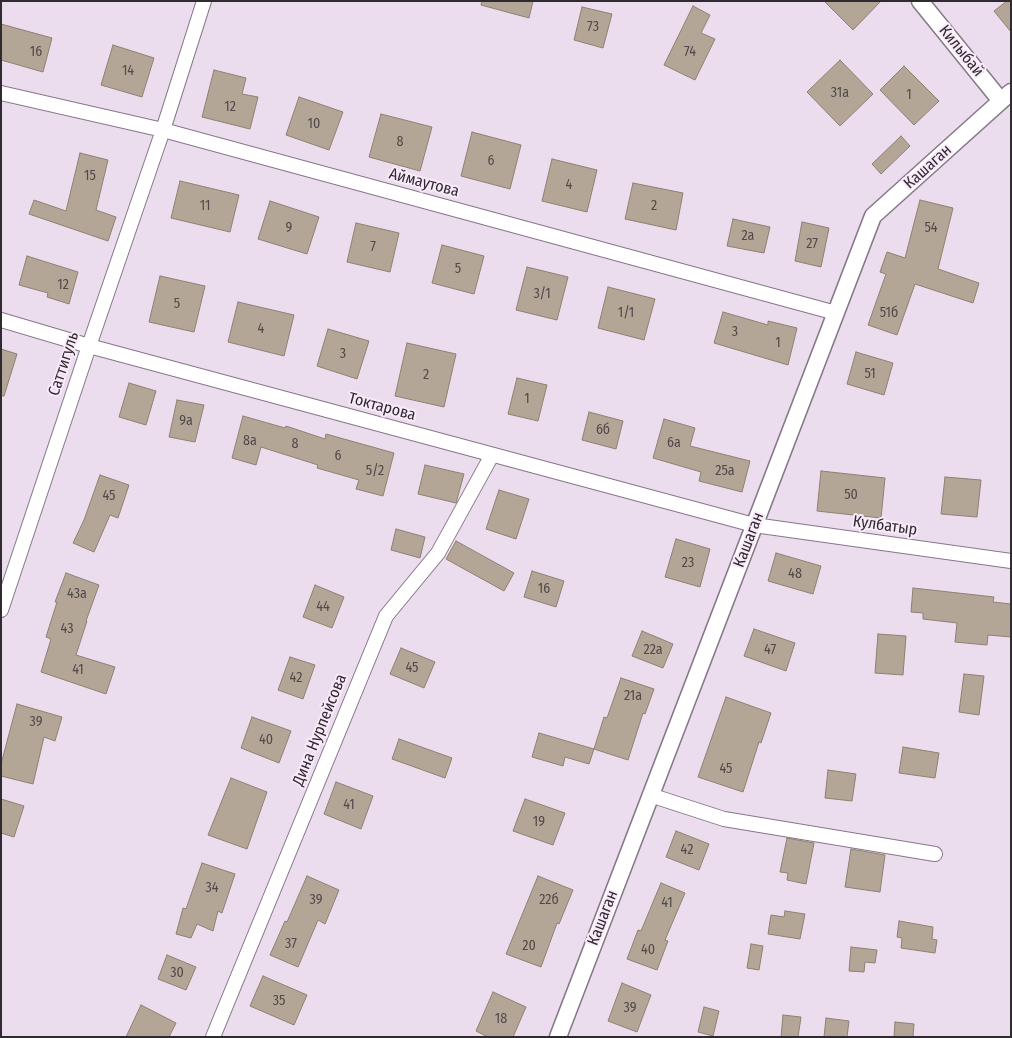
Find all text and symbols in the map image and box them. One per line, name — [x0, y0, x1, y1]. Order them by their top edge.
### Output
house number: 73 — [587, 19, 599, 35]
street label: Килыбай — [934, 21, 988, 81]
house number: 16 — [30, 44, 42, 60]
house number: 74 — [684, 44, 696, 60]
house number: 14 — [122, 63, 134, 79]
house number: 31а — [831, 85, 849, 101]
house number: 1 — [906, 87, 912, 103]
house number: 12 — [224, 99, 236, 115]
house number: 10 — [308, 116, 320, 132]
house number: 8 — [397, 134, 403, 150]
street label: Кашаган — [900, 141, 956, 193]
house number: 6 — [488, 153, 494, 169]
street label: Аймаутова — [387, 164, 461, 202]
house number: 15 — [84, 168, 96, 184]
house number: 4 — [566, 177, 572, 193]
house number: 11 — [200, 198, 210, 214]
house number: 2 — [651, 198, 657, 214]
house number: 9 — [286, 220, 292, 236]
house number: 54 — [924, 220, 938, 236]
house number: 2а — [742, 228, 754, 244]
house number: 27 — [806, 236, 818, 252]
house number: 7 — [370, 239, 376, 255]
house number: 5 — [455, 261, 461, 277]
house number: 12 — [57, 277, 69, 293]
house number: 3/1 — [533, 286, 551, 302]
house number: 5 — [174, 296, 180, 312]
house number: 1/1 — [618, 305, 634, 321]
house number: 51б — [880, 305, 898, 321]
house number: 4 — [258, 321, 264, 337]
house number: 3 — [732, 324, 738, 340]
street label: Саттигуль — [45, 330, 83, 398]
house number: 1 — [775, 335, 781, 351]
house number: 3 — [340, 346, 346, 362]
house number: 51 — [864, 366, 876, 382]
house number: 2 — [423, 367, 429, 383]
street label: Токтарова — [346, 389, 418, 425]
house number: 1 — [524, 391, 530, 407]
house number: 9а — [179, 413, 193, 429]
house number: 6б — [596, 422, 610, 438]
house number: 8а — [243, 433, 257, 449]
house number: 6а — [667, 435, 681, 451]
house number: 8 — [292, 436, 298, 452]
house number: 6 — [335, 448, 341, 464]
house number: 5/2 — [366, 463, 384, 479]
house number: 25а — [715, 463, 735, 479]
house number: 50 — [844, 487, 858, 503]
house number: 45 — [102, 488, 116, 504]
street label: Кашаган — [730, 510, 768, 570]
street label: Кулбатыр — [852, 512, 918, 540]
house number: 23 — [682, 555, 694, 571]
house number: 48 — [788, 566, 802, 582]
house number: 16 — [538, 581, 550, 597]
house number: 43а — [67, 586, 87, 602]
house number: 44 — [316, 599, 330, 615]
house number: 43 — [61, 621, 73, 637]
house number: 22а — [643, 642, 663, 658]
house number: 47 — [764, 642, 776, 658]
house number: 45 — [405, 660, 419, 676]
house number: 41 — [72, 662, 84, 678]
house number: 42 — [290, 670, 302, 686]
street label: Дина Нурпейсова — [289, 671, 351, 789]
house number: 21а — [624, 688, 642, 704]
house number: 39 — [30, 714, 42, 730]
house number: 40 — [259, 732, 273, 748]
house number: 45 — [719, 761, 733, 777]
house number: 41 — [343, 797, 355, 813]
house number: 19 — [533, 814, 545, 830]
house number: 42 — [681, 842, 693, 858]
house number: 34 — [205, 880, 219, 896]
street label: Кашаган — [584, 888, 622, 948]
house number: 39 — [310, 892, 322, 908]
house number: 22б — [539, 892, 559, 908]
house number: 41 — [661, 895, 673, 911]
house number: 37 — [285, 936, 297, 952]
house number: 20 — [522, 938, 536, 954]
house number: 40 — [641, 942, 655, 958]
house number: 30 — [170, 965, 184, 981]
house number: 35 — [273, 993, 285, 1009]
house number: 39 — [624, 1000, 636, 1016]
house number: 18 — [495, 1011, 507, 1027]

